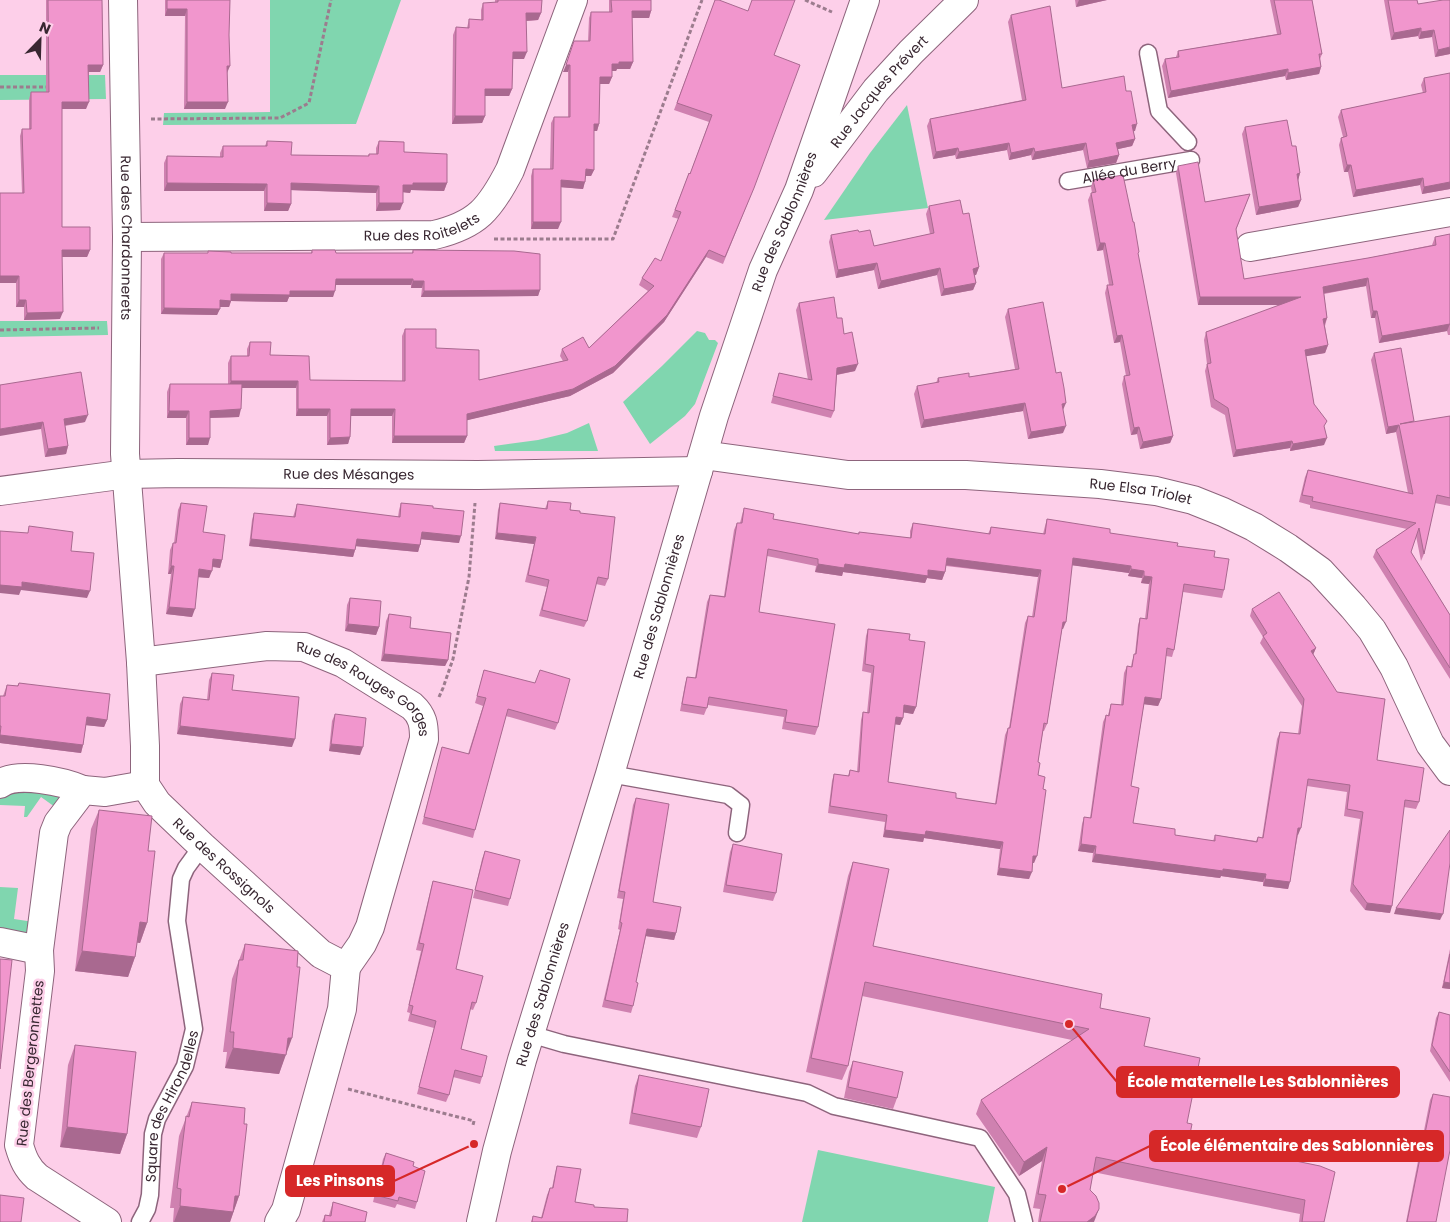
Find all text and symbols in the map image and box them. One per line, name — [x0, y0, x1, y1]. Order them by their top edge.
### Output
north arrow — [15, 15, 65, 65]
text: N — [36, 17, 54, 39]
street label: Rue Jacques Prévert — [825, 31, 933, 152]
street label: Rue des Sablonnières — [746, 149, 822, 294]
street label: Allée du Berry — [1080, 153, 1178, 188]
street label: Rue des Chardonnerets — [116, 155, 137, 321]
street label: Rue des Roitelets — [364, 208, 484, 245]
street label: Rue des Mésanges — [283, 464, 414, 485]
street label: Rue Elsa Triolet — [1089, 473, 1194, 509]
street label: Rue des Sablonnières — [628, 531, 689, 681]
street label: Rue des Rouges Gorges — [296, 637, 434, 737]
street label: Rue des Rossignols — [168, 813, 280, 918]
street label: Rue des Sablonnières — [511, 920, 574, 1069]
street label: Rue des Bergeronnettes — [11, 979, 49, 1147]
street label: Square des Hirondelles — [141, 1028, 203, 1183]
callout: École maternelle Les Sablonnières — [1117, 1067, 1399, 1097]
text: École maternelle Les Sablonnières — [1127, 1071, 1389, 1092]
callout: École élémentaire des Sablonnières — [1150, 1131, 1443, 1161]
text: École élémentaire des Sablonnières — [1160, 1135, 1434, 1156]
callout: Les Pinsons — [286, 1166, 394, 1196]
text: Les Pinsons — [296, 1170, 384, 1191]

